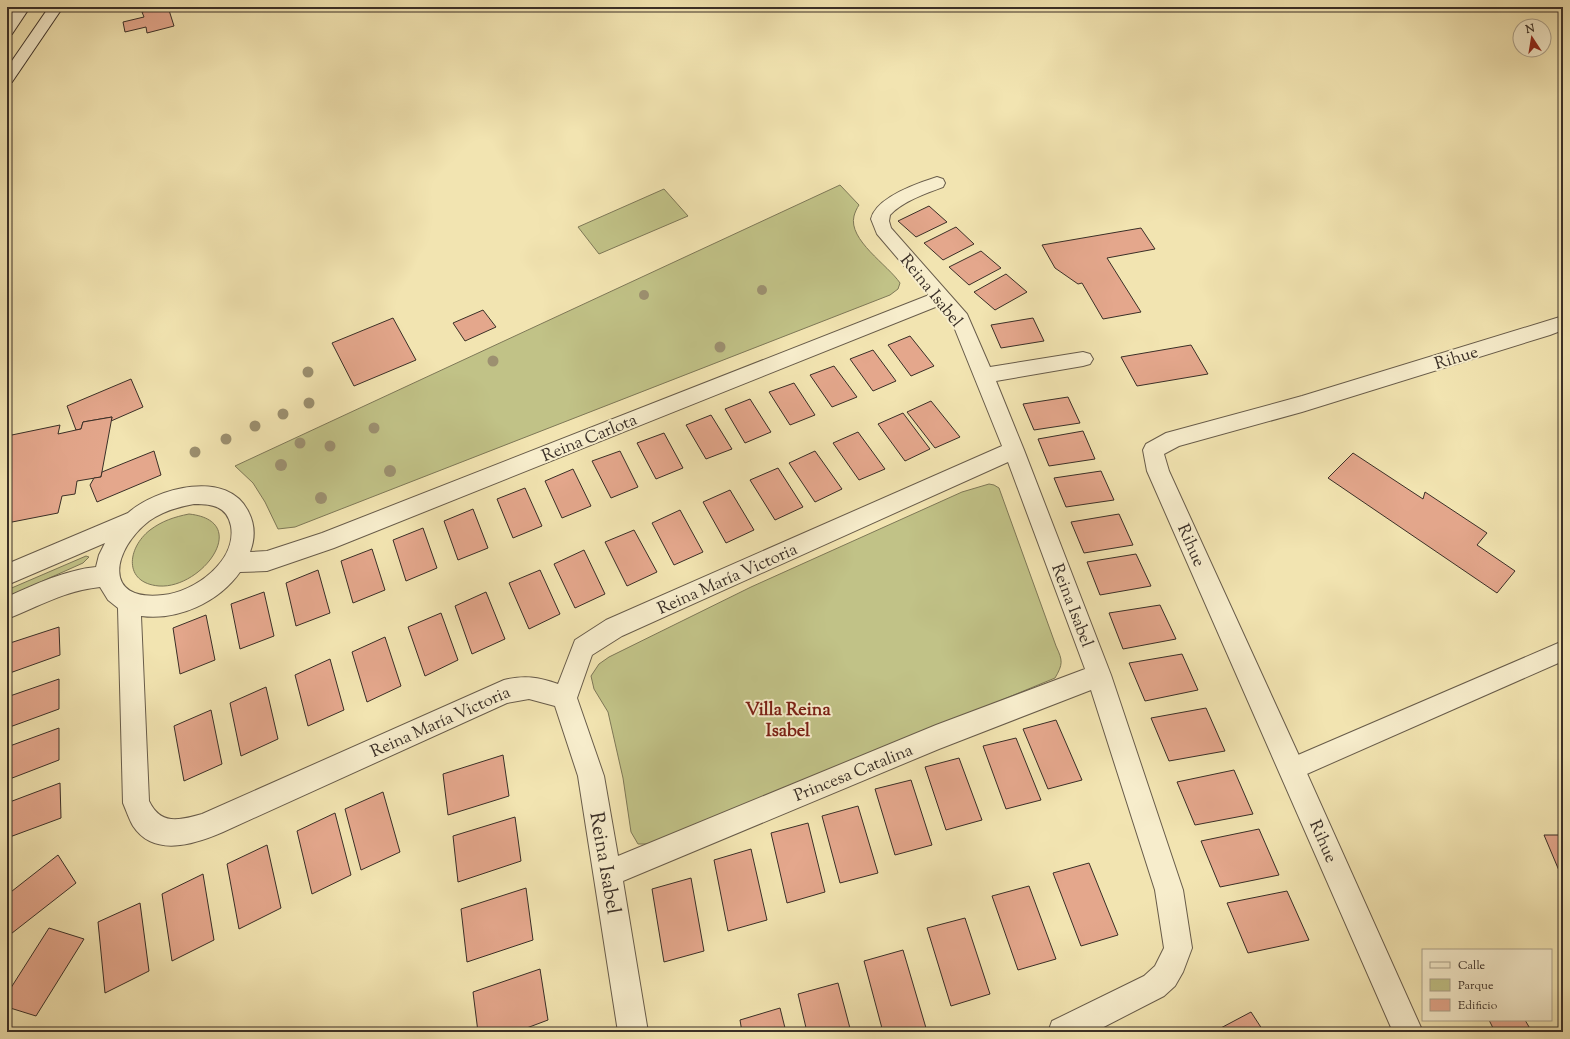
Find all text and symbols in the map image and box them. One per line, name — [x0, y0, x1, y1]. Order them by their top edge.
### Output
north arrow — [1512, 18, 1552, 58]
text: N — [1523, 20, 1536, 38]
street label: Reina Isabel — [893, 250, 968, 333]
street label: Rihue — [1432, 341, 1481, 377]
street label: Reina Carlota — [539, 409, 641, 469]
street label: Rihue — [1170, 521, 1210, 571]
street label: Reina María Victoria — [654, 538, 802, 622]
street label: Reina Isabel — [1044, 560, 1098, 651]
street label: Reina María Victoria — [367, 681, 515, 765]
district label: Villa Reina Isabel — [745, 698, 831, 745]
street label: Princesa Catalina — [791, 739, 917, 809]
street label: Reina Isabel — [580, 810, 627, 917]
street label: Rihue — [1302, 817, 1342, 867]
legend — [1422, 949, 1552, 1021]
text: Calle — [1458, 957, 1486, 975]
text: Parque — [1458, 977, 1494, 995]
text: Edificio — [1458, 997, 1498, 1015]

